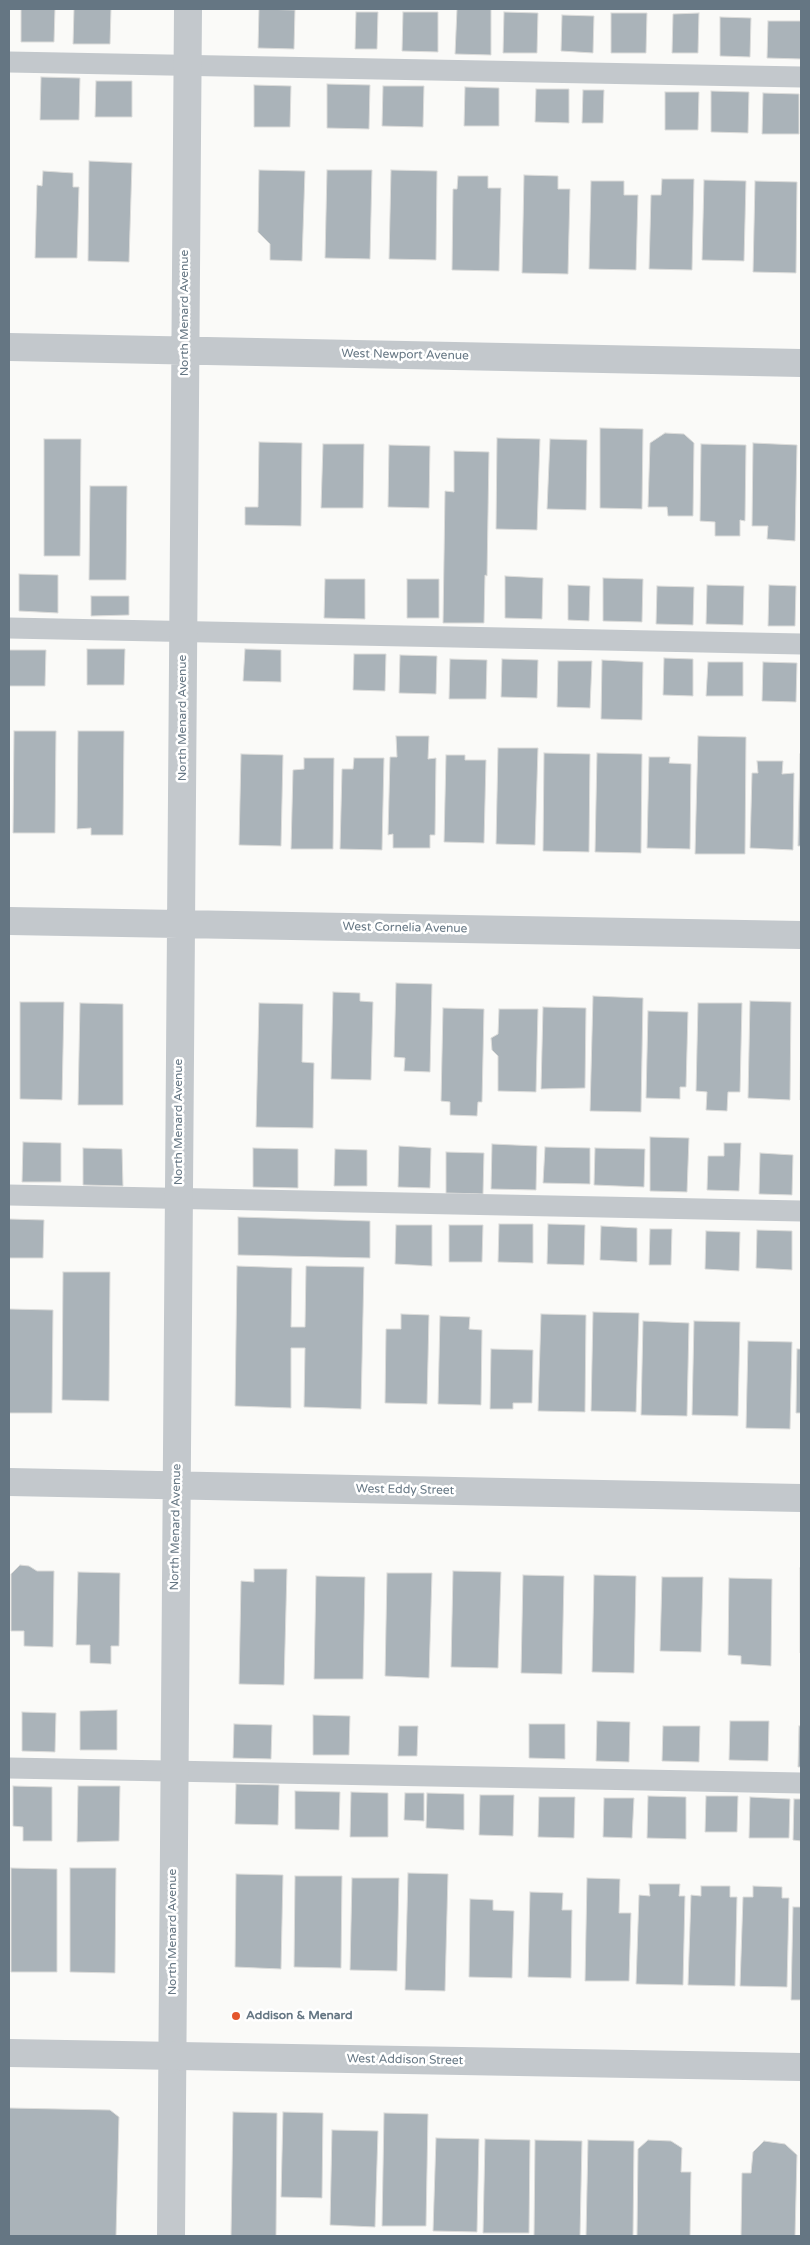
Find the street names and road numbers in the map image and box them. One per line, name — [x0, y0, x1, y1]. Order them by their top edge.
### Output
street label: North Menard Avenue — [178, 250, 192, 376]
street label: West Newport Avenue — [341, 347, 469, 363]
street label: North Menard Avenue — [176, 655, 190, 781]
street label: West Cornelia Avenue — [343, 920, 467, 936]
street label: North Menard Avenue — [172, 1059, 186, 1185]
street label: North Menard Avenue — [168, 1464, 184, 1590]
street label: West Eddy Street — [356, 1482, 454, 1498]
street label: North Menard Avenue — [166, 1869, 180, 1995]
street label: West Addison Street — [347, 2052, 463, 2068]

